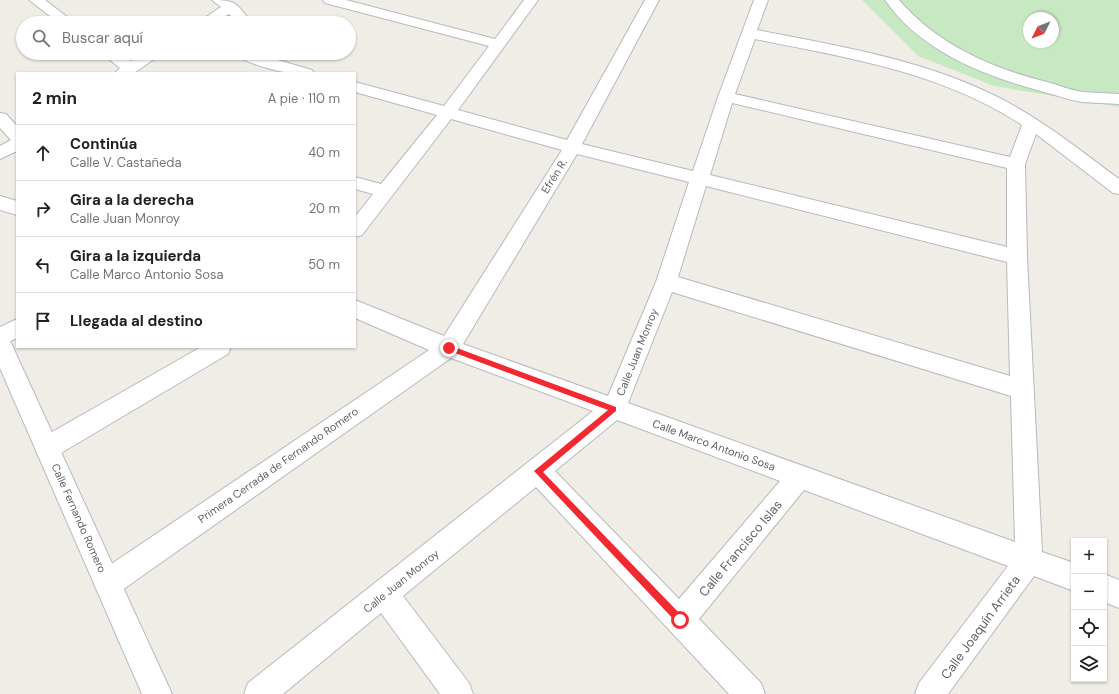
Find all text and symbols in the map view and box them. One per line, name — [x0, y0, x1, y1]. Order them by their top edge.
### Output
north arrow — [1023, 12, 1059, 48]
search box — [16, 16, 356, 60]
icon: search — [30, 27, 52, 49]
text: Buscar aquí — [62, 28, 143, 48]
text: 2 min — [32, 87, 77, 109]
text: A pie · 110 m — [268, 90, 340, 107]
text: Continúa — [70, 134, 137, 154]
icon: ahead — [32, 142, 54, 164]
text: 40 m — [308, 144, 340, 161]
text: Calle V. Castañeda — [70, 154, 182, 171]
street label: Efrén R. — [538, 156, 570, 196]
text: Gira a la derecha — [70, 190, 194, 210]
icon: right — [32, 198, 54, 220]
text: 20 m — [309, 200, 340, 217]
text: Calle Juan Monroy — [70, 210, 180, 227]
text: Gira a la izquierda — [70, 246, 201, 266]
icon: left — [32, 254, 54, 276]
text: 50 m — [308, 256, 340, 273]
text: Calle Marco Antonio Sosa — [70, 266, 224, 283]
street label: Calle Juan Monroy — [613, 306, 661, 398]
icon: arrive — [32, 310, 54, 332]
text: Llegada al destino — [70, 311, 203, 331]
route end — [440, 339, 458, 357]
street label: Primera Cerrada de Fernando Romero — [195, 404, 361, 526]
street label: Calle Marco Antonio Sosa — [651, 416, 777, 474]
street label: Calle Fernando Romero — [49, 461, 109, 575]
street label: Calle Francisco Islas — [695, 496, 786, 600]
map controls — [1071, 538, 1107, 682]
button: + — [1071, 538, 1107, 574]
street label: Calle Juan Monroy — [360, 546, 442, 616]
street label: Calle Joaquín Arrieta — [937, 572, 1024, 683]
button: − — [1071, 574, 1107, 610]
button: locate — [1071, 610, 1107, 646]
route start — [671, 611, 689, 629]
button: layers — [1071, 646, 1107, 682]

